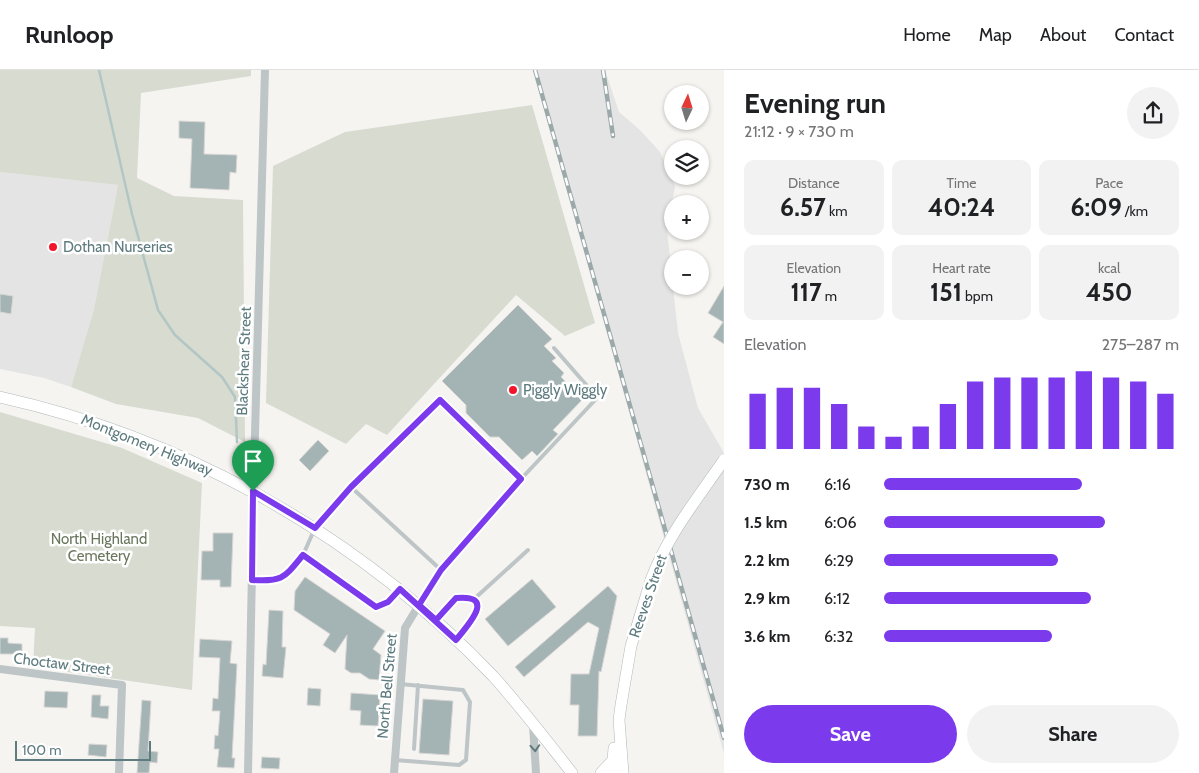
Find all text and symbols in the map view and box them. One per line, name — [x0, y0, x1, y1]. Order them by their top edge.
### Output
text: Runloop — [25, 20, 114, 49]
text: Home — [903, 24, 951, 46]
text: Map — [979, 24, 1012, 46]
text: About — [1040, 24, 1086, 46]
text: Contact — [1114, 24, 1174, 46]
north arrow — [664, 85, 709, 130]
map controls — [664, 85, 709, 295]
text: Evening run — [744, 86, 886, 120]
button: share — [1127, 87, 1179, 139]
text: 21:12 · 9 × 730 m — [744, 122, 854, 141]
button: layers — [664, 140, 709, 185]
text: Distance — [788, 174, 840, 192]
text: Time — [947, 174, 976, 192]
text: Pace — [1095, 174, 1123, 192]
text: 6.57 — [780, 192, 826, 222]
text: 40:24 — [928, 192, 995, 222]
text: 6:09 — [1070, 192, 1122, 222]
button: + — [664, 195, 709, 240]
text: km — [826, 202, 848, 220]
text: /km — [1122, 202, 1148, 220]
place label: Dothan Nurseries — [63, 238, 173, 256]
marker: Dothan Nurseries — [47, 241, 59, 253]
button: − — [664, 250, 709, 295]
text: Elevation — [786, 259, 841, 277]
text: Heart rate — [932, 259, 991, 277]
text: kcal — [1098, 259, 1120, 277]
text: 117 — [791, 277, 822, 307]
text: 151 — [930, 277, 962, 307]
text: 450 — [1086, 277, 1132, 307]
text: m — [822, 287, 837, 305]
text: bpm — [962, 287, 993, 305]
street label: Blackshear Street — [233, 306, 255, 416]
text: Elevation — [744, 335, 807, 354]
text: 275–287 m — [1102, 335, 1179, 354]
place label: Piggly Wiggly — [523, 381, 608, 399]
marker: Piggly Wiggly — [507, 384, 519, 396]
street label: Montgomery Highway — [79, 410, 216, 480]
pin — [232, 440, 274, 491]
icon: arrive — [239, 447, 267, 475]
text: 730 m — [744, 475, 790, 494]
text: 6:16 — [824, 475, 851, 494]
text: 1.5 km — [744, 513, 787, 532]
text: 6:06 — [824, 513, 857, 532]
park label: North Highland Cemetery — [51, 530, 147, 565]
text: 2.2 km — [744, 551, 790, 570]
text: 6:29 — [824, 551, 854, 570]
street label: Reeves Street — [625, 552, 671, 640]
text: 2.9 km — [744, 589, 790, 608]
text: 6:12 — [824, 589, 850, 608]
text: 3.6 km — [744, 627, 790, 646]
text: 6:32 — [824, 627, 853, 646]
street label: North Bell Street — [373, 633, 401, 739]
street label: Choctaw Street — [13, 649, 111, 679]
button: Save — [744, 705, 957, 763]
button: Share — [967, 705, 1179, 763]
scale bar — [15, 738, 151, 761]
text: 100 m — [22, 741, 62, 759]
one-way arrow — [529, 744, 540, 752]

